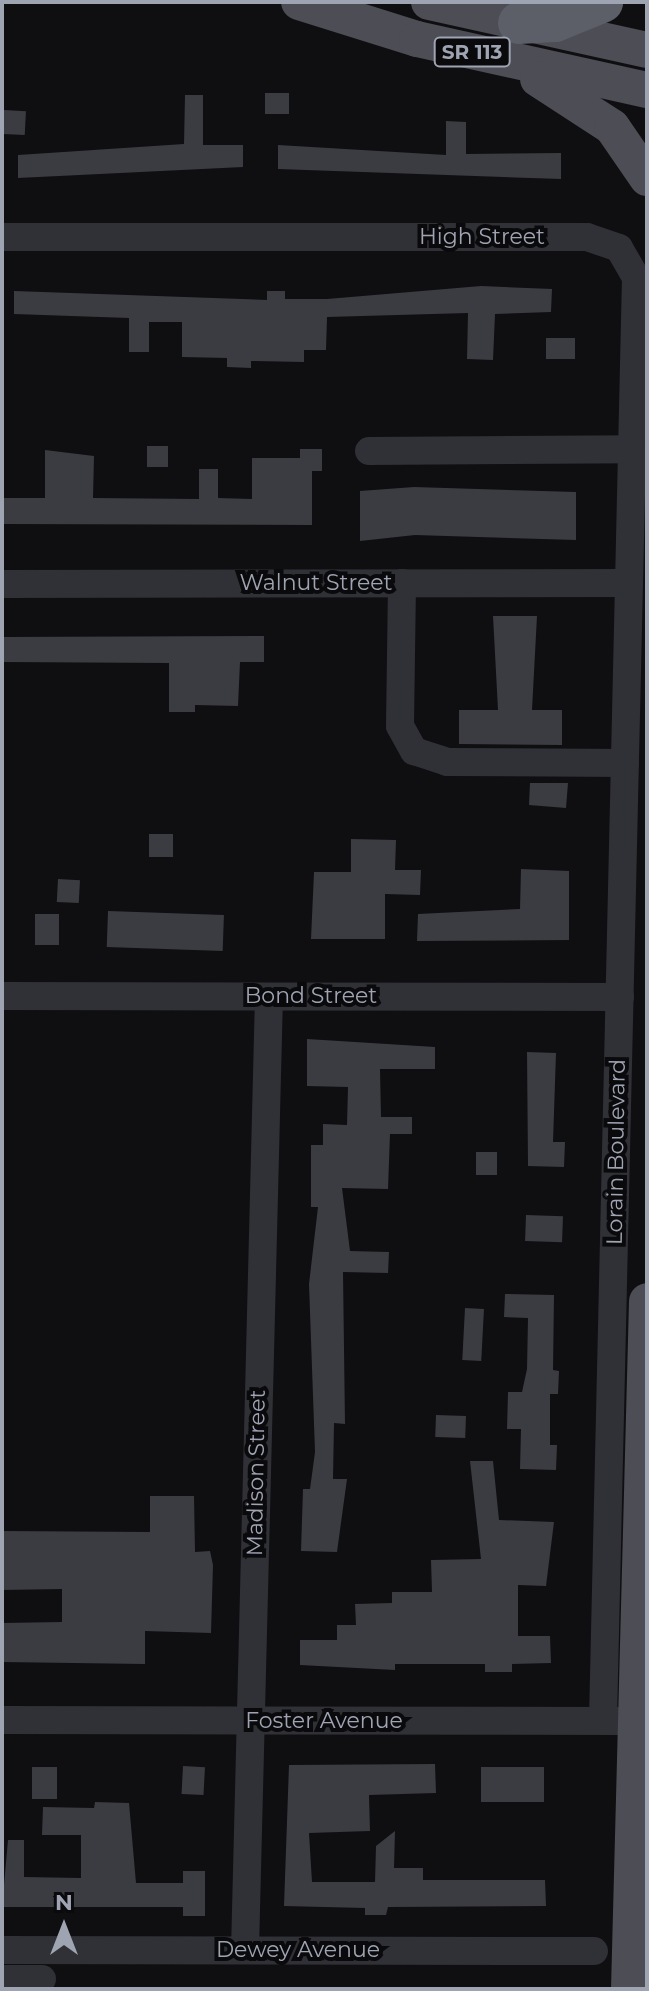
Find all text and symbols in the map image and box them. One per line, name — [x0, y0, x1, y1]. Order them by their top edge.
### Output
road number: SR 113 — [432, 36, 512, 68]
street label: High Street — [419, 224, 545, 250]
street label: Walnut Street — [240, 570, 392, 596]
street label: Bond Street — [245, 983, 377, 1009]
street label: Lorain Boulevard — [601, 1059, 631, 1245]
street label: Madison Street — [241, 1390, 271, 1556]
street label: Foster Avenue — [245, 1708, 403, 1734]
north arrow — [24, 1887, 104, 1967]
text: N — [55, 1889, 73, 1916]
street label: Dewey Avenue — [216, 1937, 380, 1963]

